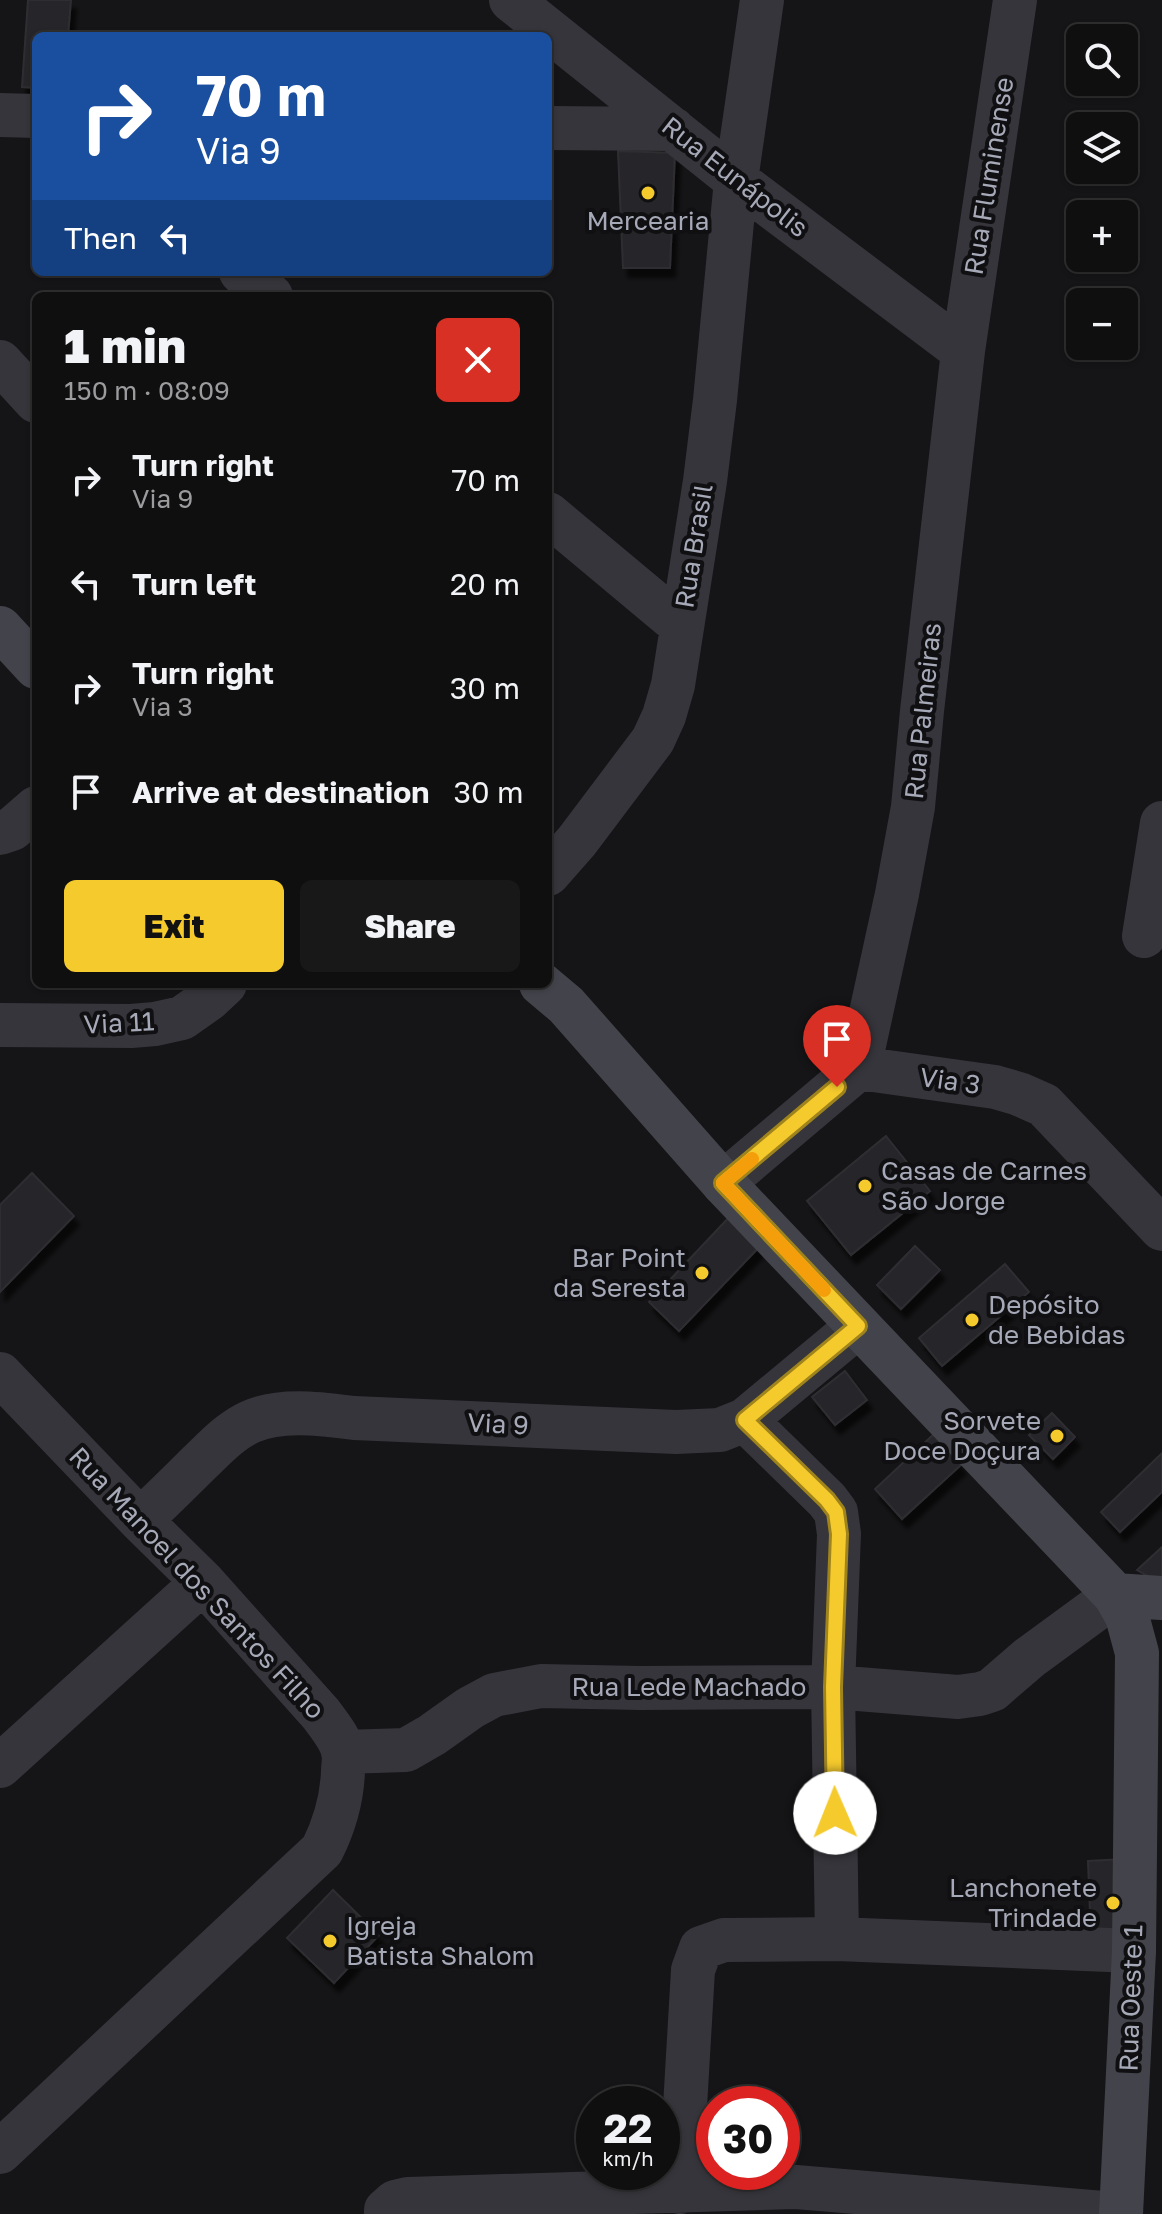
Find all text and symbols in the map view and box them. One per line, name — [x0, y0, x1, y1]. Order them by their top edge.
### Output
map controls — [1066, 24, 1138, 360]
button: search — [1066, 24, 1138, 96]
text: 70 m — [196, 61, 326, 128]
icon: right — [64, 64, 168, 168]
street label: Rua Fluminense — [958, 75, 1019, 277]
street label: Rua Eunápolis — [656, 110, 815, 243]
button: layers — [1066, 112, 1138, 184]
text: Via 9 — [196, 129, 281, 172]
marker: Mercearia — [639, 184, 657, 202]
button: + — [1066, 200, 1138, 272]
place label: Mercearia — [586, 205, 710, 236]
icon: left — [153, 216, 197, 260]
text: Then — [64, 220, 137, 256]
button: − — [1066, 288, 1138, 360]
text: 1 min — [64, 316, 186, 374]
button: close — [436, 318, 520, 402]
text: 150 m · 08:09 — [64, 375, 230, 406]
text: Turn right — [132, 447, 274, 483]
icon: right — [64, 458, 108, 502]
text: 70 m — [451, 462, 520, 498]
street label: Rua Brasil — [668, 482, 719, 610]
text: Via 9 — [132, 483, 193, 514]
icon: left — [64, 562, 108, 606]
text: Turn left — [132, 566, 257, 602]
text: 20 m — [450, 566, 520, 602]
street label: Rua Palmeiras — [898, 621, 947, 801]
text: Turn right — [132, 655, 274, 691]
icon: right — [64, 666, 108, 710]
text: 30 m — [450, 670, 520, 706]
text: Via 3 — [132, 691, 193, 722]
icon: arrive — [64, 770, 108, 814]
text: Arrive at destination — [132, 774, 429, 810]
text: 30 m — [453, 774, 524, 810]
button: Exit — [64, 880, 284, 972]
button: Share — [300, 880, 520, 972]
street label: Via 11 — [83, 1005, 155, 1040]
pin — [803, 1005, 871, 1087]
icon: arrive — [815, 1017, 859, 1061]
street label: Via 3 — [918, 1061, 982, 1100]
place label: Casas de Carnes São Jorge — [881, 1155, 1087, 1216]
marker: Casas de Carnes São Jorge — [856, 1177, 874, 1195]
place label: Bar Point da Seresta — [553, 1242, 686, 1303]
marker: Bar Point da Seresta — [693, 1264, 711, 1282]
place label: Depósito de Bebidas — [988, 1289, 1126, 1350]
marker: Depósito de Bebidas — [963, 1311, 981, 1329]
place label: Sorvete Doce Doçura — [883, 1405, 1041, 1466]
street label: Via 9 — [467, 1406, 529, 1441]
marker: Sorvete Doce Doçura — [1048, 1427, 1066, 1445]
street label: Rua Manoel dos Santos Filho — [63, 1440, 332, 1725]
street label: Rua Lede Machado — [572, 1671, 806, 1702]
position arrow — [793, 1771, 877, 1855]
place label: Lanchonete Trindade — [949, 1872, 1097, 1933]
marker: Lanchonete Trindade — [1104, 1894, 1122, 1912]
place label: Igreja Batista Shalom — [346, 1910, 535, 1971]
street label: Rua Oeste 1 — [1112, 1924, 1149, 2072]
marker: Igreja Batista Shalom — [321, 1932, 339, 1950]
speed limit sign: 30 — [696, 2086, 800, 2190]
text: 22 — [604, 2104, 652, 2152]
text: km/h — [603, 2146, 653, 2170]

